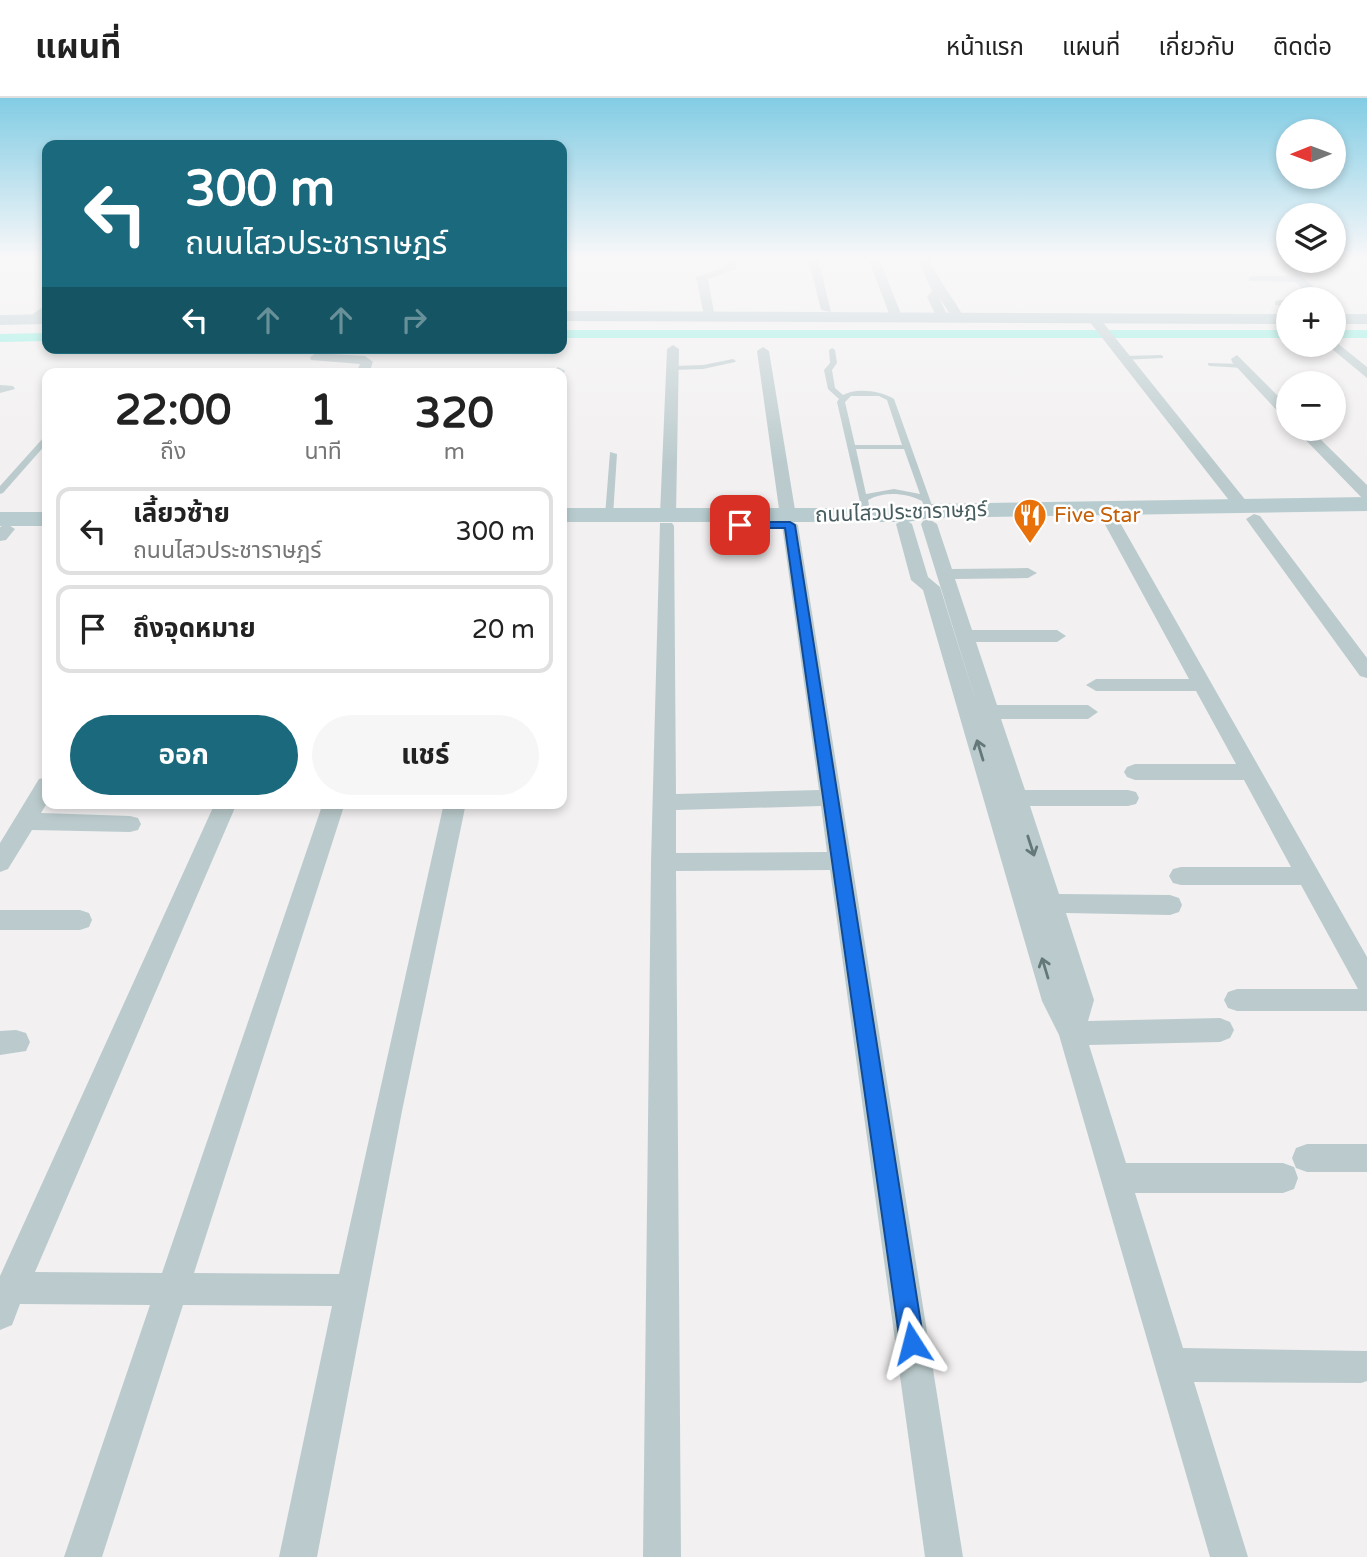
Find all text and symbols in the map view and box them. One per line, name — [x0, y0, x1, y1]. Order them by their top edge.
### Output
text: แผนที่ — [35, 28, 121, 67]
text: หน้าแรก — [946, 33, 1024, 62]
text: แผนที่ — [1062, 33, 1120, 62]
text: เกี่ยวกับ — [1158, 33, 1235, 62]
text: ติดต่อ — [1273, 33, 1332, 62]
north arrow — [1276, 119, 1346, 189]
map controls — [1276, 119, 1346, 441]
text: 300 m — [185, 160, 335, 219]
icon: left — [70, 168, 161, 259]
button: layers — [1276, 203, 1346, 273]
text: ถนนไสวประชาราษฎร์ — [185, 225, 447, 263]
button: + — [1276, 287, 1346, 357]
icon: left — [176, 301, 214, 339]
icon: ahead — [249, 301, 287, 339]
icon: ahead — [322, 301, 360, 339]
icon: right — [395, 301, 433, 339]
button: − — [1276, 371, 1346, 441]
text: 22:00 — [115, 385, 231, 436]
text: 1 — [310, 385, 336, 436]
text: 320 — [415, 388, 494, 439]
text: ถึง — [160, 438, 186, 466]
text: นาที — [304, 438, 342, 466]
text: m — [444, 438, 465, 466]
pin — [710, 495, 770, 555]
restaurant icon: Five Star — [1011, 496, 1049, 545]
street label: ถนนไสวประชาราษฎร์ — [815, 497, 989, 528]
text: เลี้ยวซ้าย — [133, 498, 230, 529]
place label: Five Star — [1054, 503, 1140, 528]
icon: arrive — [721, 506, 759, 544]
icon: left — [74, 512, 112, 550]
text: 300 m — [455, 516, 535, 547]
text: ถนนไสวประชาราษฎร์ — [133, 537, 322, 565]
icon: arrive — [74, 610, 112, 648]
text: ถึงจุดหมาย — [133, 613, 256, 644]
text: 20 m — [472, 614, 535, 645]
button: ออก — [70, 715, 298, 795]
button: แชร์ — [312, 715, 539, 795]
one-way arrow — [972, 739, 985, 761]
one-way arrow — [1026, 835, 1039, 857]
one-way arrow — [1037, 957, 1050, 979]
position arrow — [875, 1306, 949, 1380]

